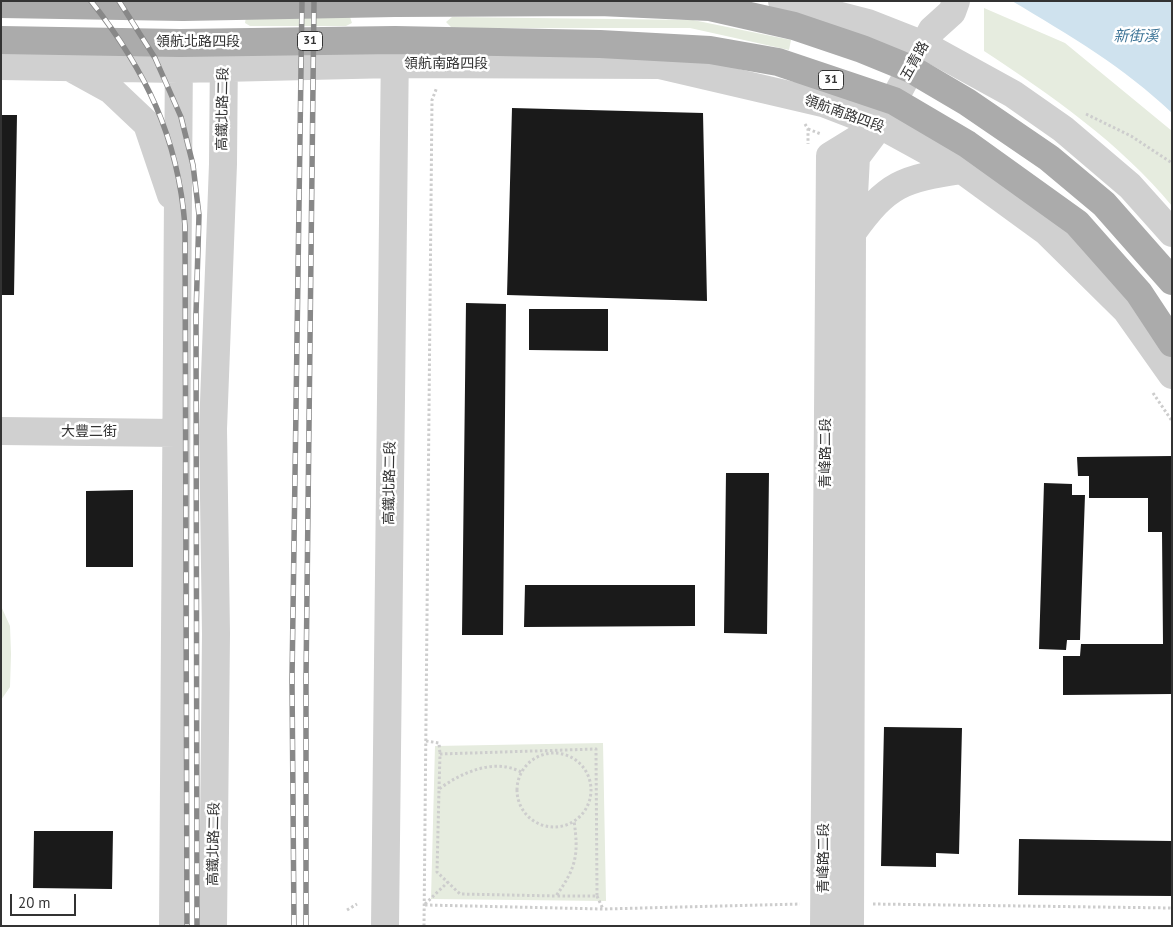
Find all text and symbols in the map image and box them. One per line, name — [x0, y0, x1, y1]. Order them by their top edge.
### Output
water label: 新街溪 — [1114, 28, 1158, 46]
road number: 31 — [298, 31, 322, 50]
street label: 領航北路四段 — [156, 34, 240, 50]
street label: 五青路 — [897, 39, 933, 83]
street label: 領航南路四段 — [404, 56, 488, 72]
street label: 高鐵北路二段 — [214, 67, 232, 151]
road number: 31 — [818, 70, 844, 90]
street label: 領航南路四段 — [802, 92, 886, 136]
street label: 青峰路二段 — [818, 418, 834, 488]
street label: 大豐二街 — [61, 424, 117, 440]
street label: 高鐵北路二段 — [381, 441, 399, 525]
street label: 高鐵北路二段 — [205, 802, 223, 886]
street label: 青峰路二段 — [816, 823, 832, 893]
scale bar — [12, 884, 79, 916]
text: 20 m — [18, 893, 51, 912]

